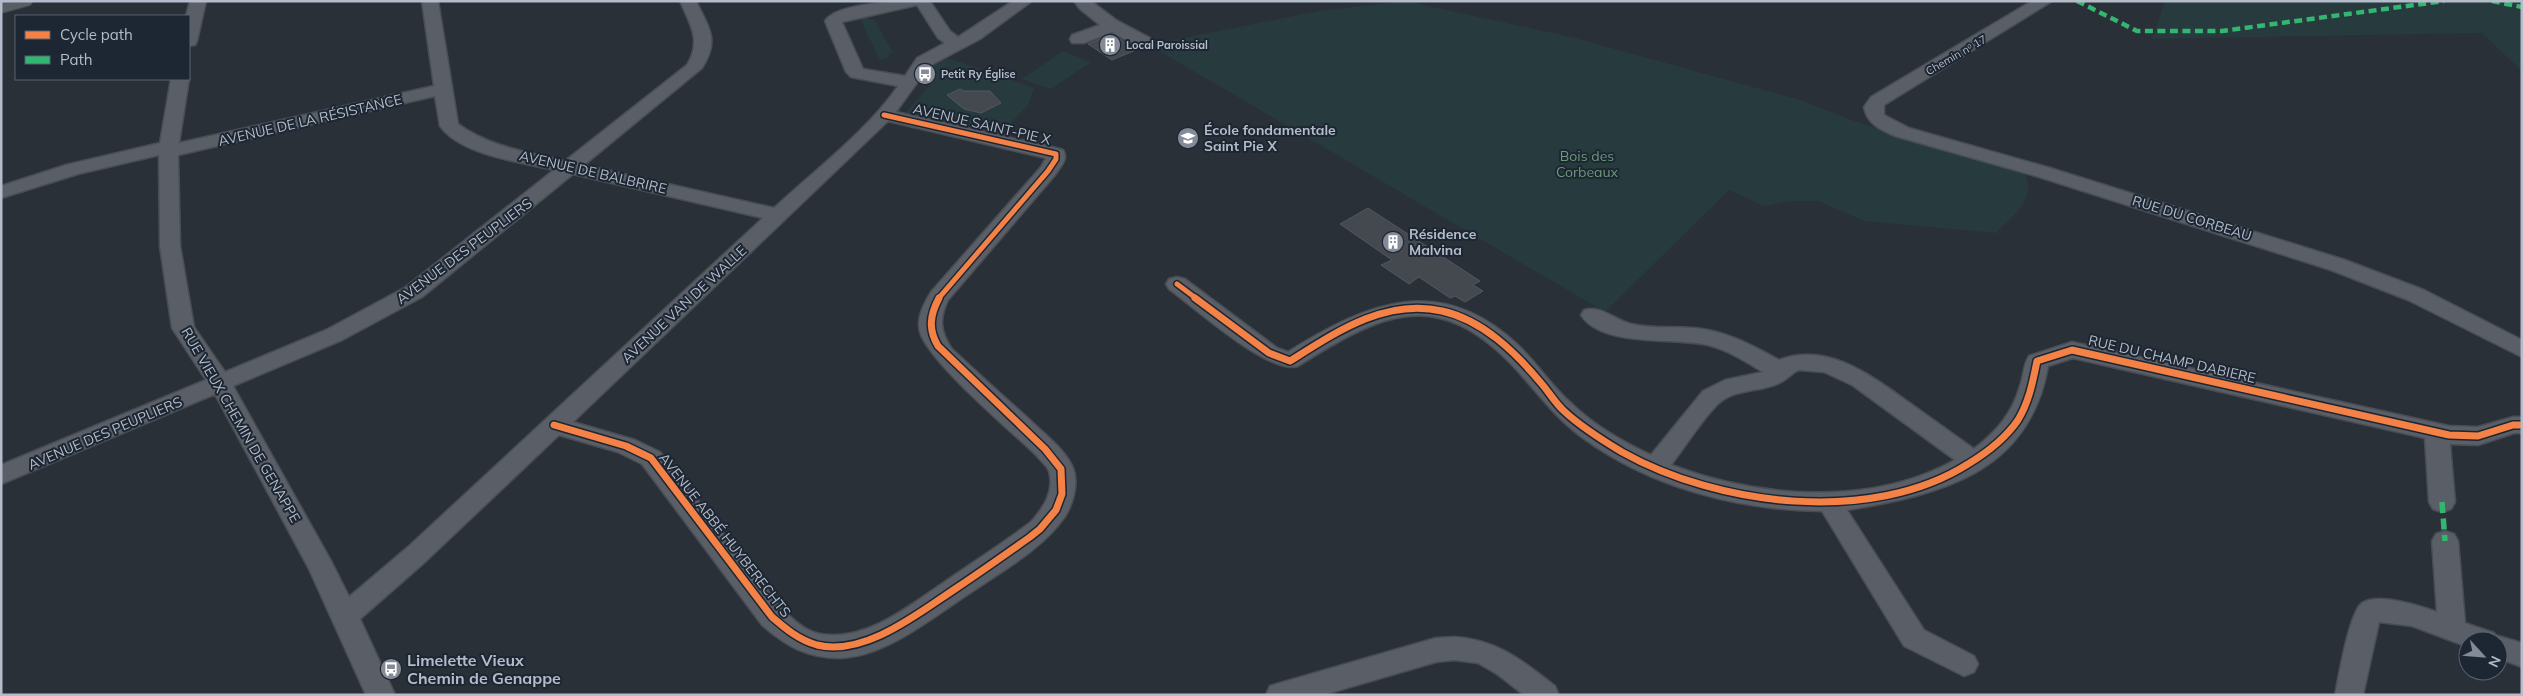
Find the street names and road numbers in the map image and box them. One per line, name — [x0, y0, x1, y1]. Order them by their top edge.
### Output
street label: Chemin nᵒ 17 — [1923, 32, 1989, 78]
street label: AVENUE DE LA RÉSISTANCE — [216, 90, 404, 150]
street label: AVENUE SAINT-PIE X — [911, 99, 1053, 149]
street label: AVENUE DE BALBRIRE — [518, 146, 668, 198]
street label: RUE DU CORBEAU — [2130, 191, 2254, 245]
street label: AVENUE DES PEUPLIERS — [392, 194, 536, 308]
street label: AVENUE VAN DE WALLE — [618, 241, 750, 367]
street label: RUE VIEUX CHEMIN DE GENAPPE — [178, 324, 304, 526]
street label: RUE DU CHAMP DABIERE — [2086, 331, 2258, 387]
street label: AVENUE DES PEUPLIERS — [25, 392, 185, 474]
street label: AVENUE ABBÉ HUYBERECHTS — [655, 449, 795, 621]

